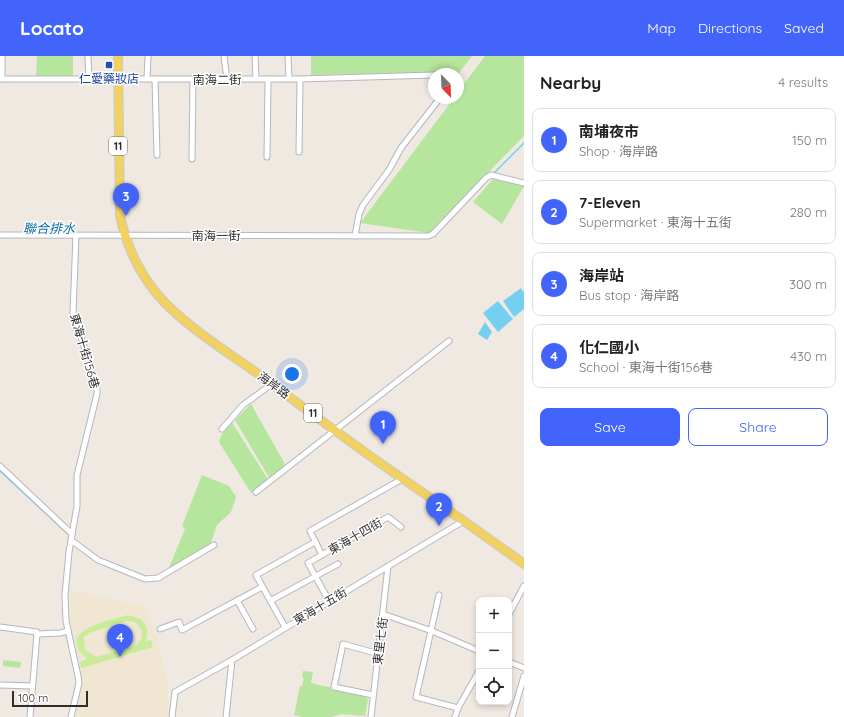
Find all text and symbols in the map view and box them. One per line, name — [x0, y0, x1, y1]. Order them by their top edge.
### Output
text: Locato — [20, 16, 84, 40]
text: Map — [647, 19, 676, 37]
text: Directions — [698, 19, 762, 37]
text: Saved — [784, 19, 824, 37]
marker: 仁愛藥妝店 — [104, 60, 114, 70]
north arrow — [428, 68, 464, 104]
place label: 仁愛藥妝店 — [79, 71, 139, 86]
street label: 南海二街 — [193, 72, 241, 87]
text: Nearby — [540, 72, 601, 93]
text: 4 results — [778, 74, 828, 90]
text: 南埔夜市 — [579, 122, 639, 141]
text: 1 — [551, 132, 557, 148]
text: 150 m — [792, 132, 827, 148]
road number: 11 — [109, 137, 127, 155]
text: Shop · 海岸路 — [579, 143, 658, 159]
pin: 3 — [113, 183, 139, 216]
text: 7-Eleven — [579, 193, 641, 212]
text: 2 — [550, 204, 558, 220]
text: 280 m — [790, 204, 827, 220]
text: Supermarket · 東海十五街 — [579, 214, 732, 230]
water label: 聯合排水 — [23, 220, 76, 236]
street label: 南海一街 — [192, 228, 240, 243]
text: 海岸站 — [579, 266, 624, 285]
text: 3 — [551, 276, 557, 292]
text: 300 m — [789, 276, 827, 292]
text: Bus stop · 海岸路 — [579, 287, 679, 303]
street label: 東海十街156巷 — [67, 312, 103, 390]
text: 化仁國小 — [579, 338, 639, 357]
text: 4 — [550, 348, 558, 364]
text: 430 m — [790, 348, 827, 364]
text: School · 東海十街156巷 — [579, 359, 713, 375]
your location — [282, 364, 302, 384]
street label: 海岸路 — [255, 368, 293, 402]
road number: 11 — [304, 404, 322, 422]
button: Save — [540, 408, 680, 446]
button: Share — [688, 408, 828, 446]
pin: 1 — [370, 411, 396, 444]
pin: 2 — [426, 493, 452, 526]
street label: 東海十四街 — [325, 515, 385, 557]
street label: 東海十五街 — [290, 584, 350, 628]
map controls — [476, 597, 512, 705]
button: + — [476, 597, 512, 633]
street label: 東里七街 — [370, 616, 390, 666]
pin: 4 — [107, 624, 133, 657]
button: − — [476, 633, 512, 669]
button: locate — [476, 669, 512, 705]
scale bar — [12, 689, 88, 708]
text: 100 m — [18, 691, 48, 705]

